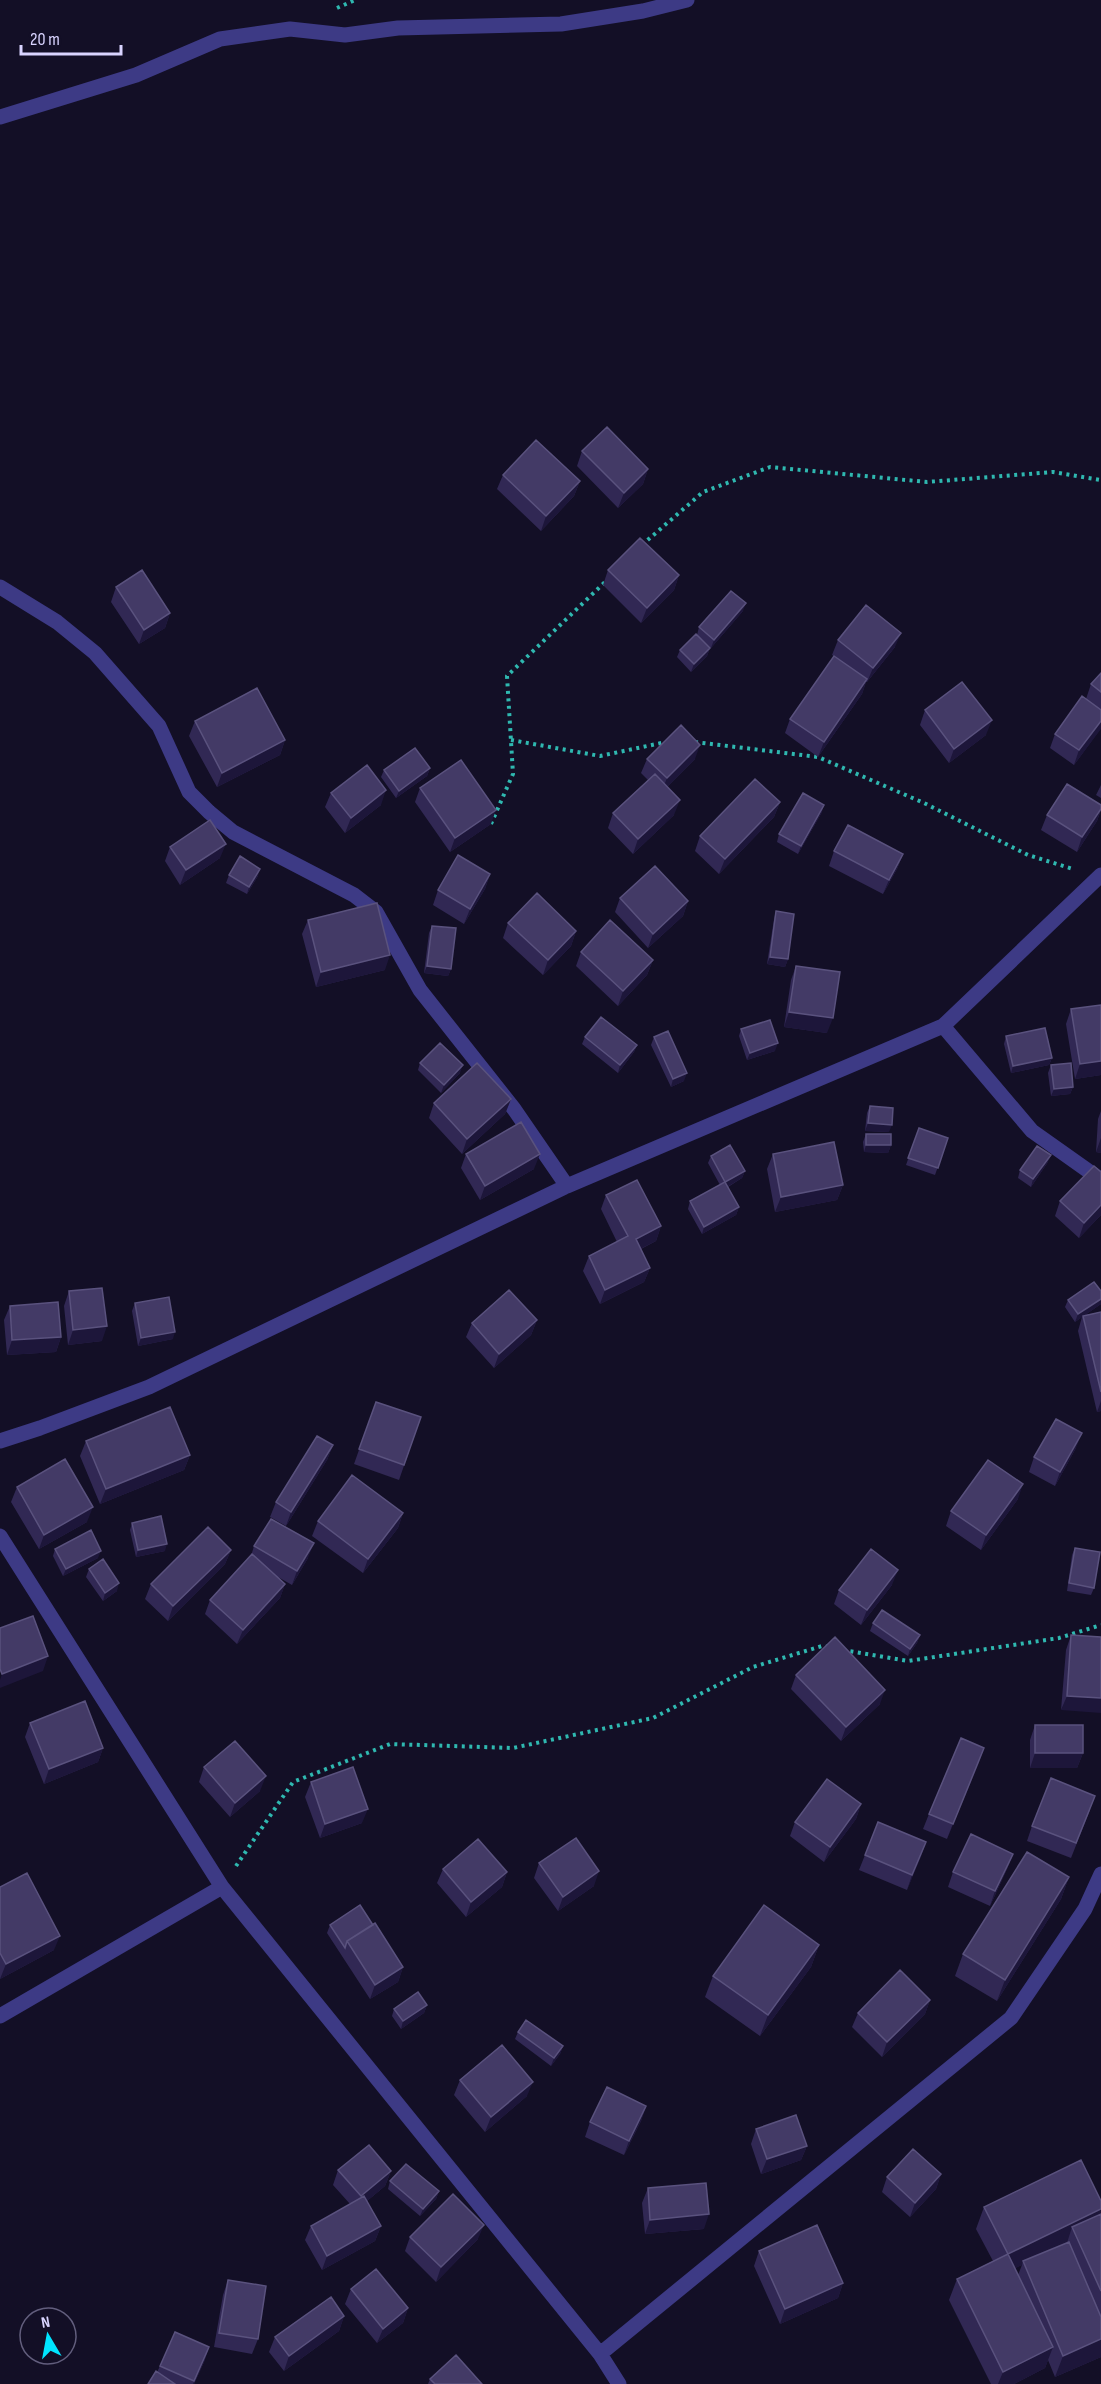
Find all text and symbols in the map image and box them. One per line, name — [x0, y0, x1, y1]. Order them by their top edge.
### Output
scale bar — [21, 18, 122, 56]
text: 20 m — [30, 29, 60, 50]
north arrow — [18, 2306, 78, 2366]
text: N — [40, 2313, 52, 2333]

